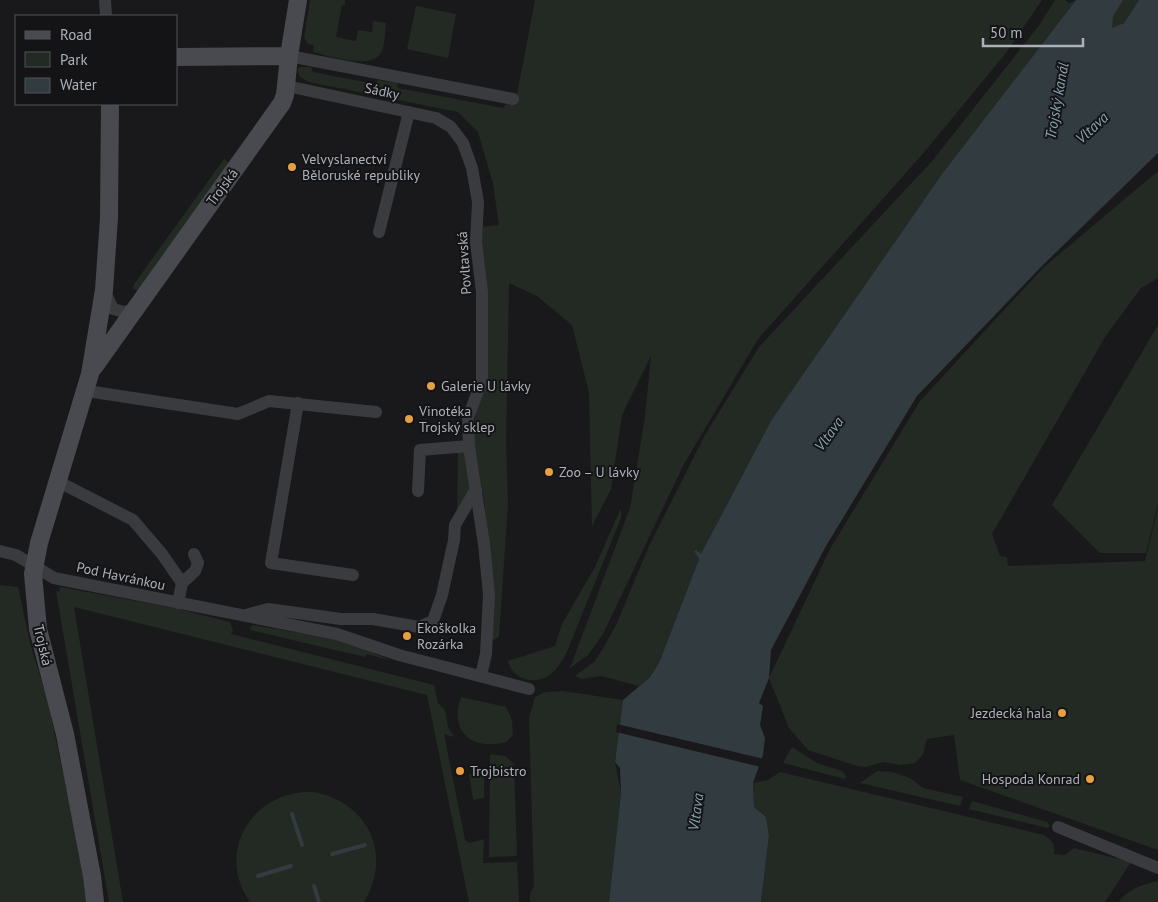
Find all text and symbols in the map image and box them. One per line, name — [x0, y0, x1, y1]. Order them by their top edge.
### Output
legend — [15, 15, 178, 105]
scale bar — [983, 15, 1083, 47]
text: 50 m — [990, 23, 1023, 42]
text: Road — [60, 25, 92, 44]
text: Park — [60, 50, 88, 69]
water label: Trojský kanál — [1040, 61, 1073, 141]
text: Water — [60, 75, 97, 94]
street label: Sádky — [363, 79, 401, 104]
water label: Vltava — [1071, 107, 1113, 148]
place label: Velvyslanectví Běloruské republiky — [301, 150, 420, 184]
marker: Velvyslanectví Běloruské republiky — [286, 161, 298, 173]
street label: Trojská — [202, 165, 242, 209]
street label: Povltavská — [453, 231, 475, 295]
place label: Galerie U lávky — [441, 377, 531, 395]
marker: Galerie U lávky — [425, 380, 437, 392]
place label: Vinotéka Trojský sklep — [418, 402, 495, 436]
water label: Vltava — [810, 412, 848, 455]
marker: Vinotéka Trojský sklep — [403, 413, 415, 425]
place label: Zoo – U lávky — [559, 463, 640, 481]
marker: Zoo – U lávky — [543, 466, 555, 478]
street label: Pod Havránkou — [75, 558, 167, 594]
place label: Ekoškolka Rozárka — [417, 619, 476, 653]
street label: Trojská — [30, 623, 56, 667]
marker: Ekoškolka Rozárka — [401, 630, 413, 642]
place label: Jezdecká hala — [970, 704, 1052, 722]
marker: Jezdecká hala — [1056, 707, 1068, 719]
place label: Trojbistro — [470, 762, 527, 780]
marker: Trojbistro — [454, 765, 466, 777]
place label: Hospoda Konrad — [982, 770, 1080, 788]
marker: Hospoda Konrad — [1084, 773, 1096, 785]
water label: Vltava — [683, 791, 708, 832]

